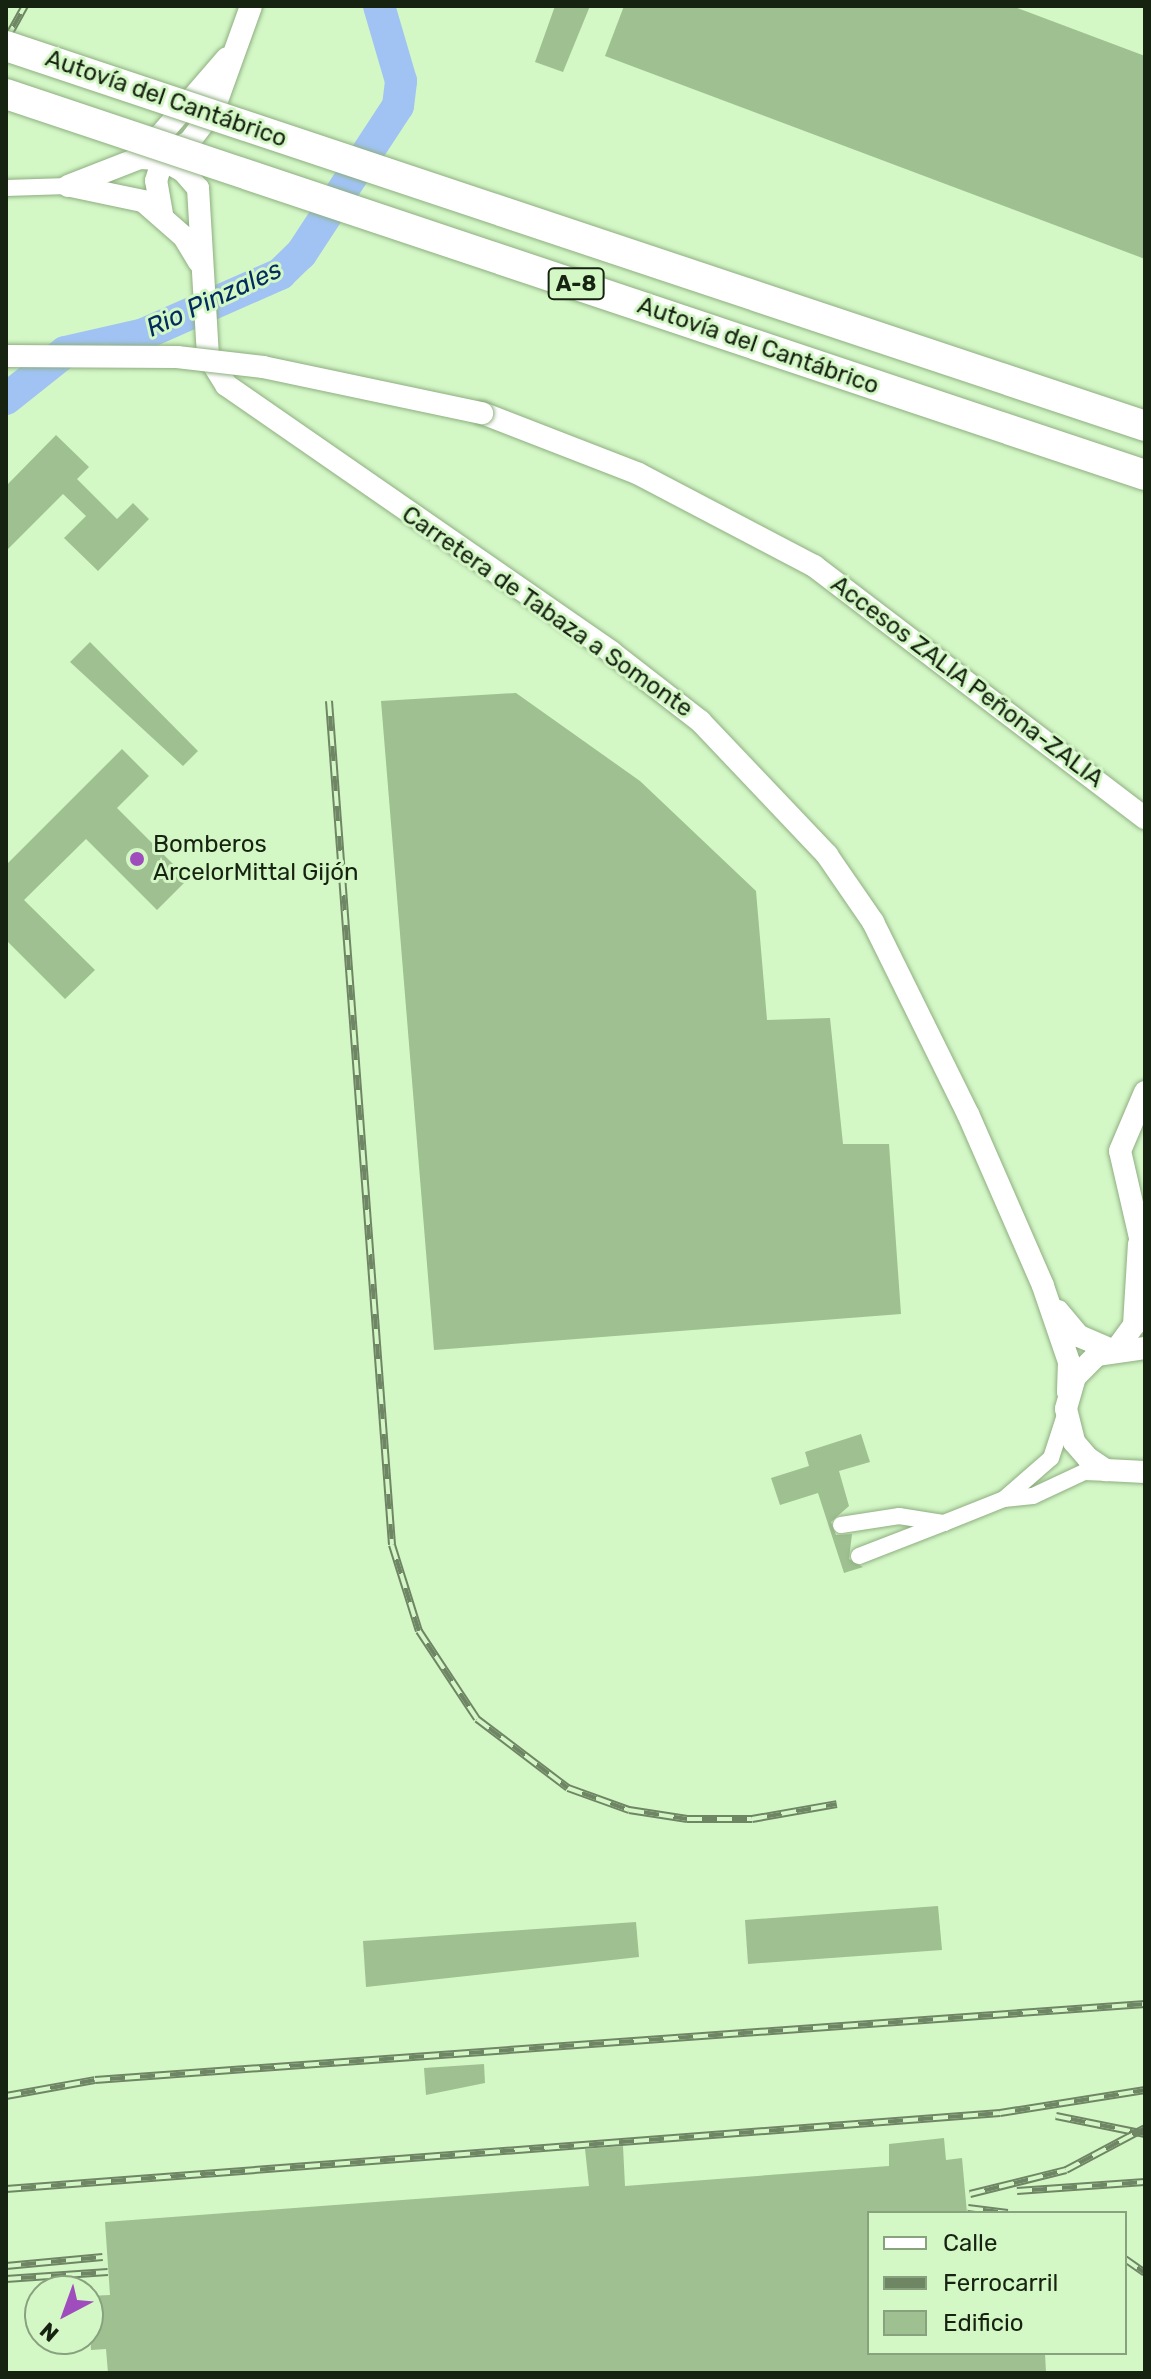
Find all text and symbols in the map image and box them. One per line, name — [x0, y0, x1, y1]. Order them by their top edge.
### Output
street label: Autovía del Cantábrico — [42, 44, 290, 154]
water label: Rio Pinzales — [141, 254, 287, 344]
road number: A-8 — [546, 266, 606, 302]
street label: Autovía del Cantábrico — [634, 291, 882, 401]
street label: Carretera de Tabaza a Somonte — [396, 500, 698, 724]
street label: Accesos ZALIA Peñona-ZALIA — [825, 570, 1109, 794]
place label: Bomberos ArcelorMittal Gijón — [153, 831, 359, 887]
marker: Bomberos ArcelorMittal Gijón — [128, 850, 146, 868]
legend — [867, 2211, 1127, 2355]
text: Calle — [943, 2229, 997, 2257]
text: Ferrocarril — [943, 2269, 1058, 2297]
north arrow — [24, 2275, 104, 2355]
text: Edificio — [943, 2309, 1024, 2337]
text: N — [34, 2317, 64, 2347]

